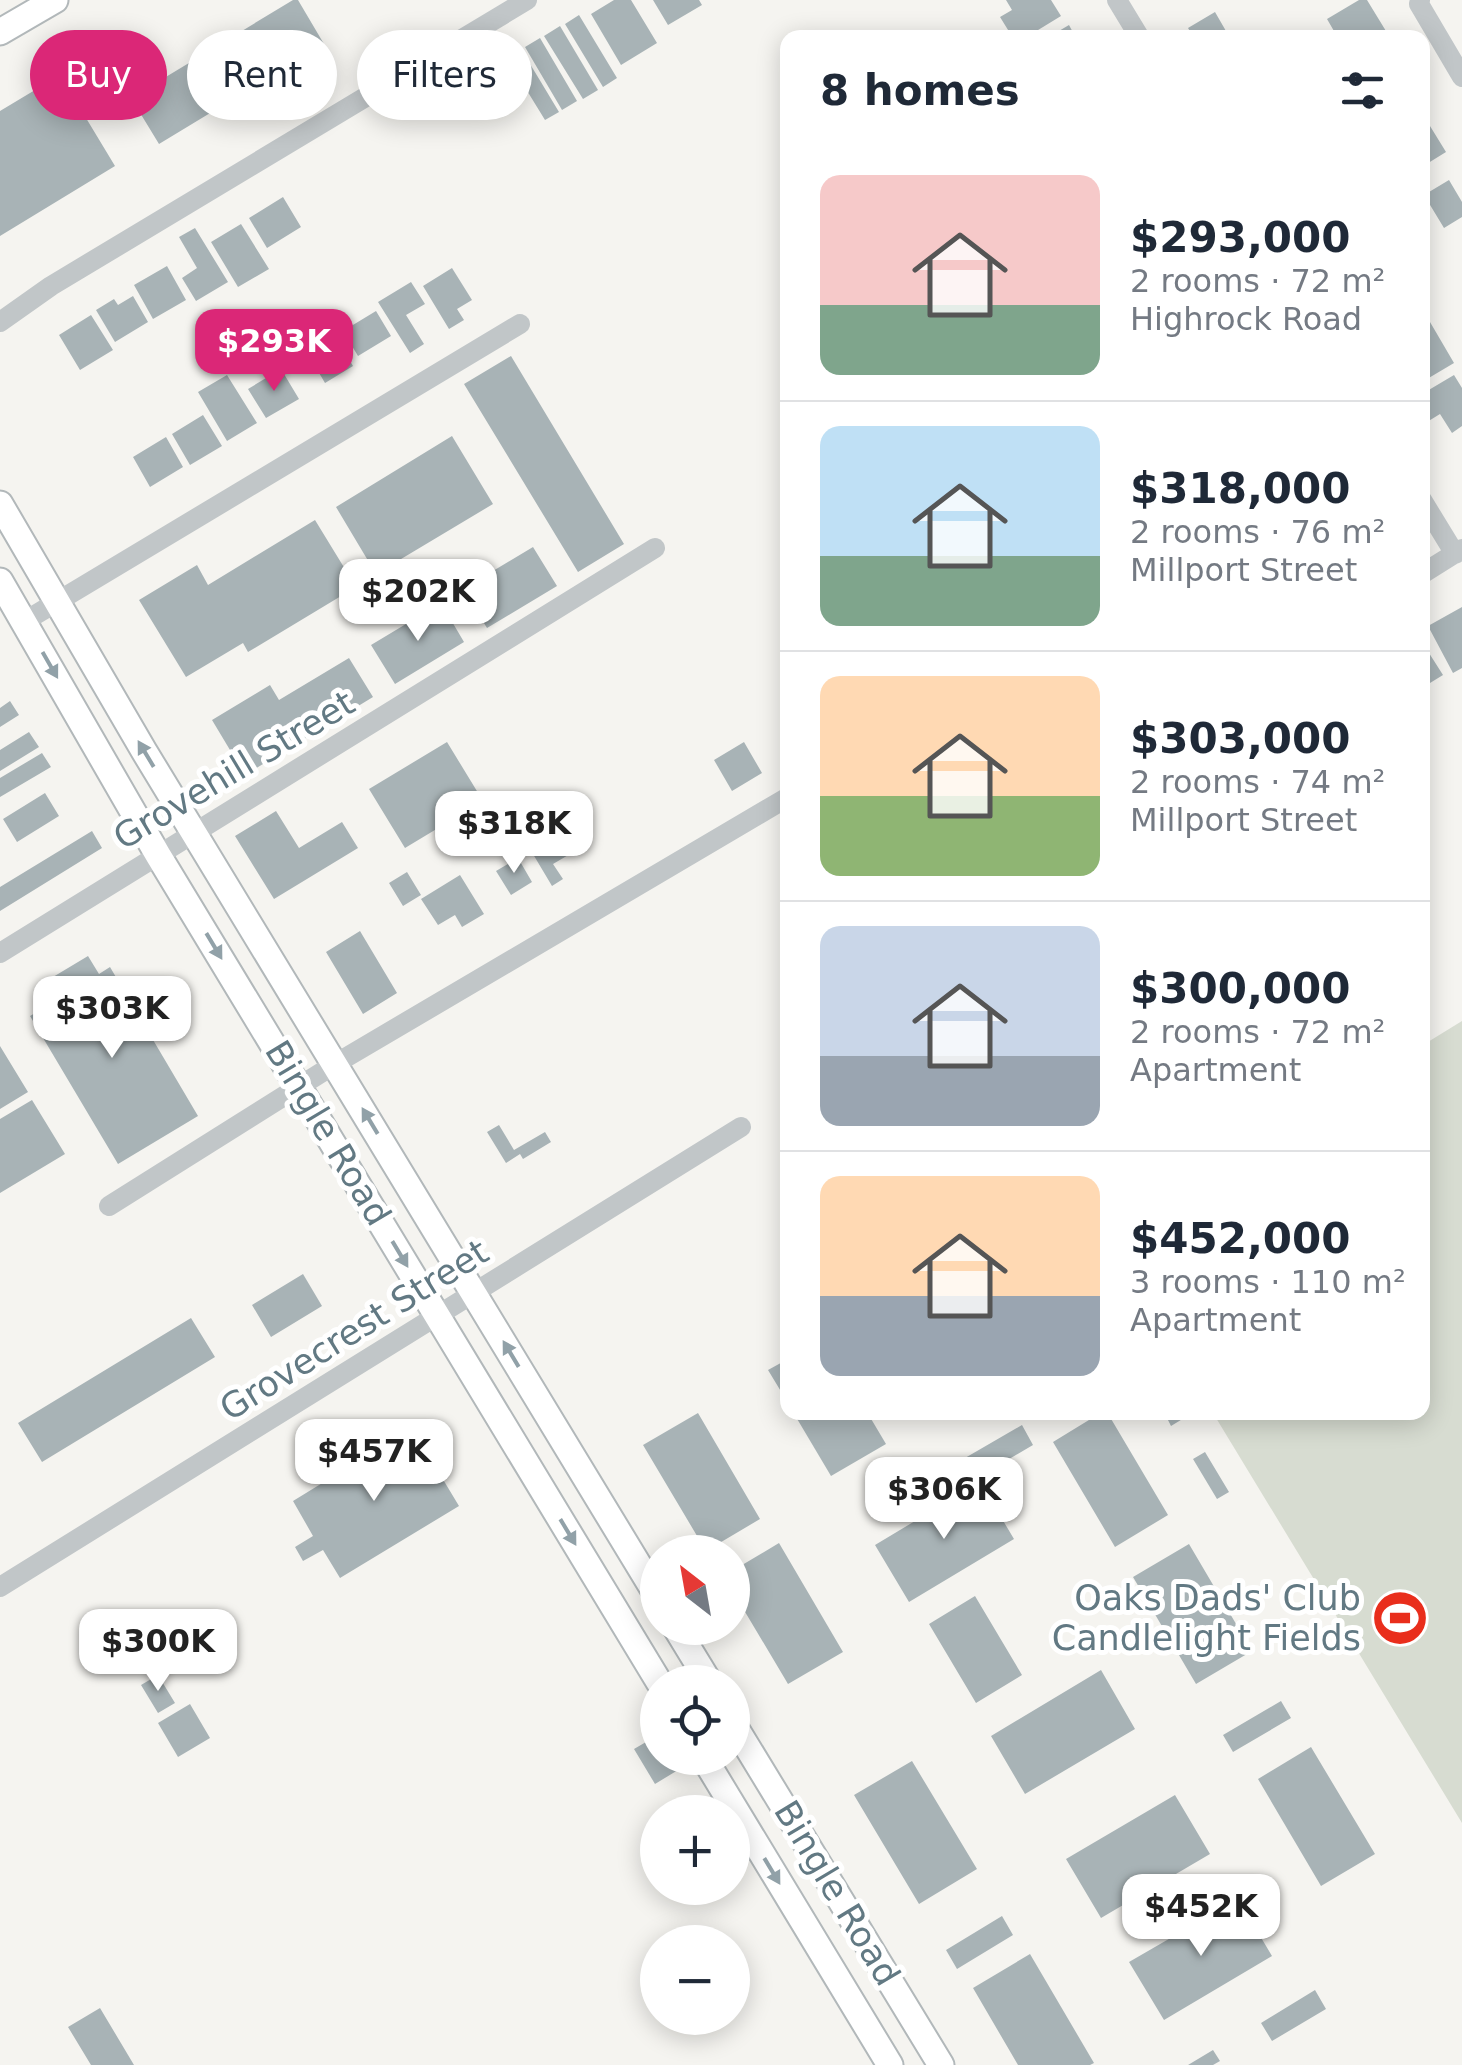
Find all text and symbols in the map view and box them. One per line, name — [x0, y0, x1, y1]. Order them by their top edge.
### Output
chip: Buy — [30, 30, 167, 120]
chip: Rent — [187, 30, 337, 120]
chip: Filters — [357, 30, 532, 120]
icon: filters — [1335, 63, 1390, 118]
text: 8 homes — [820, 66, 1020, 115]
text: $293,000 — [1130, 213, 1351, 262]
icon: home — [900, 215, 1020, 335]
text: 2 rooms · 72 m² — [1130, 262, 1385, 300]
text: Highrock Road — [1130, 300, 1362, 338]
pin: $293K — [204, 309, 344, 394]
text: $293K — [217, 322, 331, 360]
text: $318,000 — [1130, 464, 1351, 513]
icon: home — [900, 466, 1020, 586]
text: 2 rooms · 76 m² — [1130, 513, 1385, 551]
text: Millport Street — [1130, 551, 1357, 589]
pin: $202K — [348, 559, 488, 644]
text: $202K — [361, 572, 475, 610]
one-way arrow — [41, 651, 58, 679]
street label: Grovehill Street — [107, 682, 361, 858]
text: $303,000 — [1130, 714, 1351, 763]
icon: home — [900, 716, 1020, 836]
one-way arrow — [138, 740, 155, 768]
text: 2 rooms · 74 m² — [1130, 763, 1385, 801]
pin: $318K — [444, 791, 584, 876]
text: Millport Street — [1130, 801, 1357, 839]
text: $318K — [457, 804, 571, 842]
one-way arrow — [205, 932, 222, 960]
text: $300,000 — [1130, 964, 1351, 1013]
icon: home — [900, 966, 1020, 1086]
pin: $303K — [42, 976, 182, 1061]
text: $303K — [55, 989, 169, 1027]
text: 2 rooms · 72 m² — [1130, 1013, 1385, 1051]
street label: Bingle Road — [257, 1033, 399, 1233]
text: Apartment — [1130, 1051, 1301, 1089]
one-way arrow — [362, 1107, 379, 1135]
text: $452,000 — [1130, 1214, 1351, 1263]
icon: home — [900, 1216, 1020, 1336]
street label: Grovecrest Street — [213, 1231, 495, 1429]
one-way arrow — [391, 1240, 408, 1268]
text: 3 rooms · 110 m² — [1130, 1263, 1406, 1301]
text: Apartment — [1130, 1301, 1301, 1339]
one-way arrow — [503, 1340, 520, 1368]
pin: $457K — [304, 1419, 444, 1504]
text: $457K — [317, 1432, 431, 1470]
pin: $306K — [874, 1457, 1014, 1542]
text: $306K — [887, 1470, 1001, 1508]
one-way arrow — [559, 1518, 576, 1546]
north arrow — [640, 1535, 750, 1645]
map controls — [640, 1535, 750, 2035]
place label: Oaks Dads' Club Candlelight Fields — [1052, 1578, 1361, 1658]
sports icon: Oaks Dads' Club Candlelight Fields — [1370, 1588, 1430, 1648]
pin: $300K — [88, 1609, 228, 1694]
text: $300K — [101, 1622, 215, 1660]
button: locate — [640, 1665, 750, 1775]
street label: Bingle Road — [766, 1793, 908, 1993]
button: + — [640, 1795, 750, 1905]
one-way arrow — [763, 1857, 780, 1885]
pin: $452K — [1131, 1874, 1271, 1959]
text: $452K — [1144, 1887, 1258, 1925]
button: − — [640, 1925, 750, 2035]

